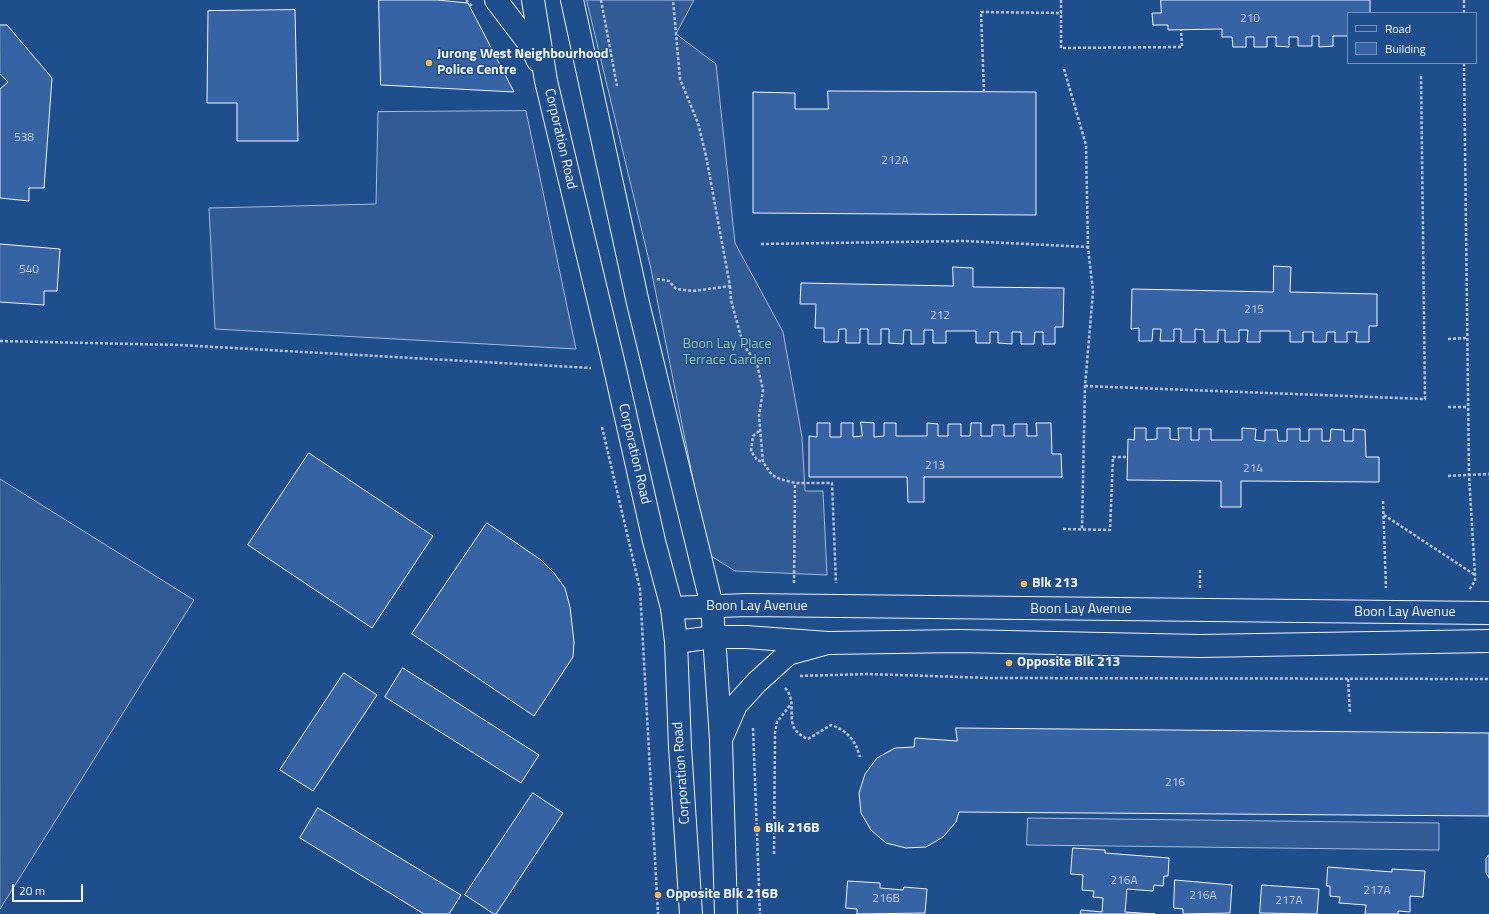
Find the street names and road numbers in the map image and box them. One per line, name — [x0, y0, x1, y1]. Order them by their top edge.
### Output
street label: Corporation Road — [540, 87, 580, 191]
street label: Corporation Road — [614, 402, 654, 506]
street label: Boon Lay Avenue — [706, 599, 808, 615]
street label: Boon Lay Avenue — [1030, 602, 1132, 618]
street label: Boon Lay Avenue — [1354, 605, 1456, 621]
street label: Corporation Road — [670, 721, 694, 825]

